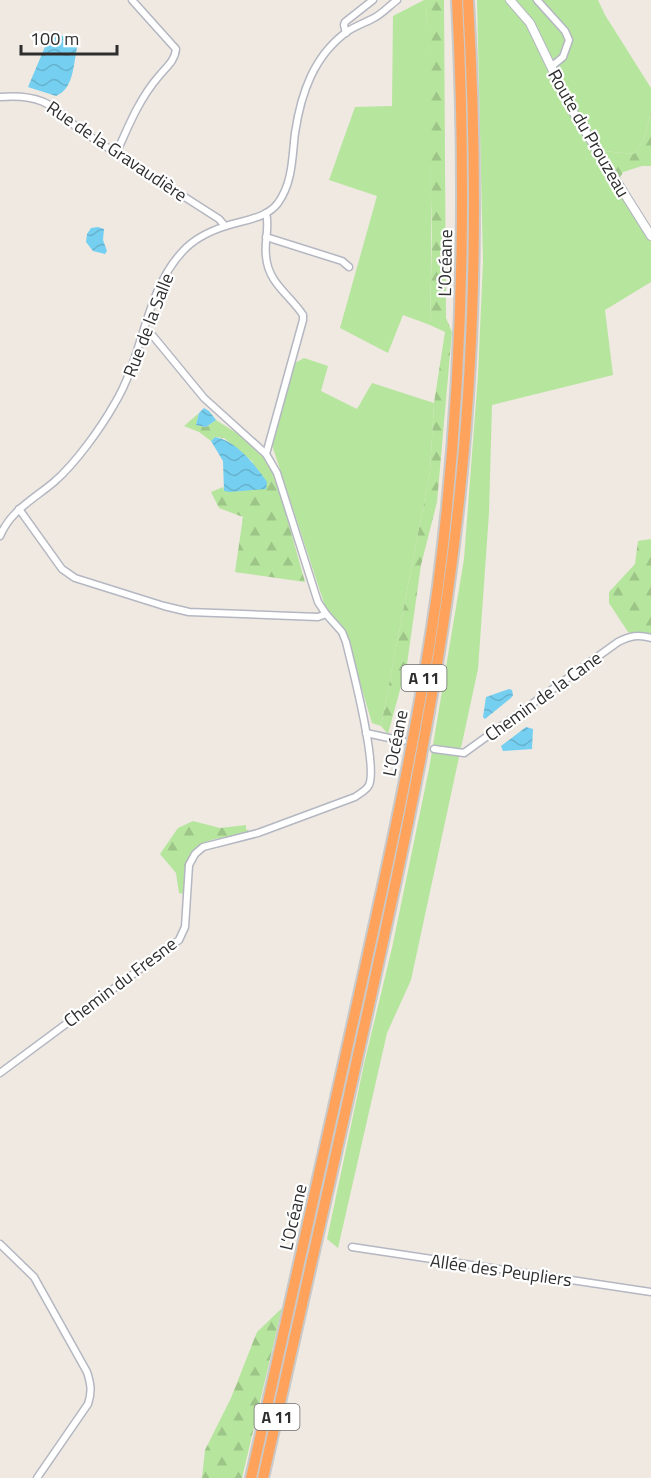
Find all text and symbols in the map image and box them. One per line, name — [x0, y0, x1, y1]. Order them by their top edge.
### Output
scale bar — [21, 18, 117, 56]
text: 100 m — [30, 25, 79, 52]
street label: Route du Prouzeau — [541, 64, 637, 202]
street label: Rue de la Gravaudière — [41, 94, 193, 208]
street label: L’Océane — [431, 229, 459, 297]
street label: Rue de la Salle — [116, 269, 180, 381]
street label: Chemin de la Cane — [479, 644, 607, 748]
road number: A 11 — [402, 665, 446, 691]
street label: L’Océane — [375, 707, 415, 779]
street label: Chemin du Fresne — [58, 930, 182, 1034]
street label: L’Océane — [272, 1181, 314, 1253]
street label: Allée des Peupliers — [428, 1247, 574, 1293]
road number: A 11 — [254, 1404, 300, 1430]

